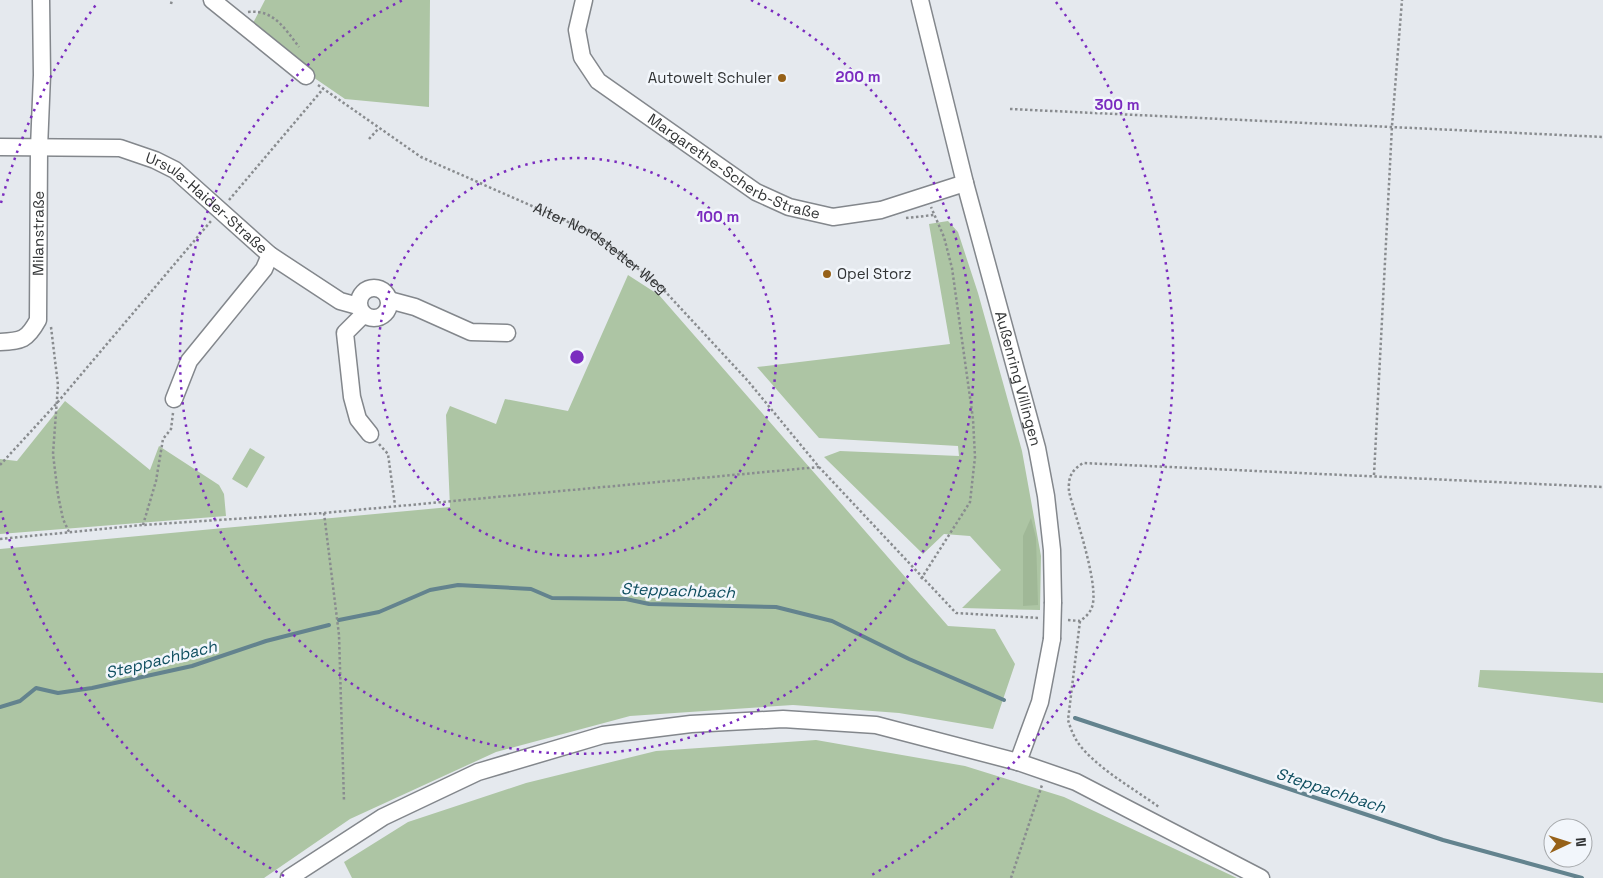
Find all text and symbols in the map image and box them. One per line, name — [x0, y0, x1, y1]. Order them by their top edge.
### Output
text: 200 m — [836, 67, 880, 86]
place label: Autowelt Schuler — [648, 68, 772, 87]
marker: Autowelt Schuler — [776, 72, 788, 84]
text: 300 m — [1094, 95, 1140, 114]
street label: Margarethe-Scherb-Straße — [644, 109, 822, 223]
street label: Ursula-Haider-Straße — [143, 147, 272, 258]
street label: Milanstraße — [28, 191, 48, 276]
street label: Alter Nordstetter Weg — [531, 198, 672, 298]
text: 100 m — [697, 207, 739, 226]
place label: Opel Storz — [837, 264, 912, 283]
marker: Opel Storz — [821, 268, 833, 280]
street label: Außenring Villingen — [991, 309, 1046, 448]
centre of rings — [568, 348, 586, 366]
water label: Steppachbach — [621, 578, 736, 603]
water label: Steppachbach — [103, 635, 220, 683]
water label: Steppachbach — [1273, 763, 1389, 818]
north arrow — [1543, 818, 1593, 868]
text: N — [1572, 837, 1590, 847]

